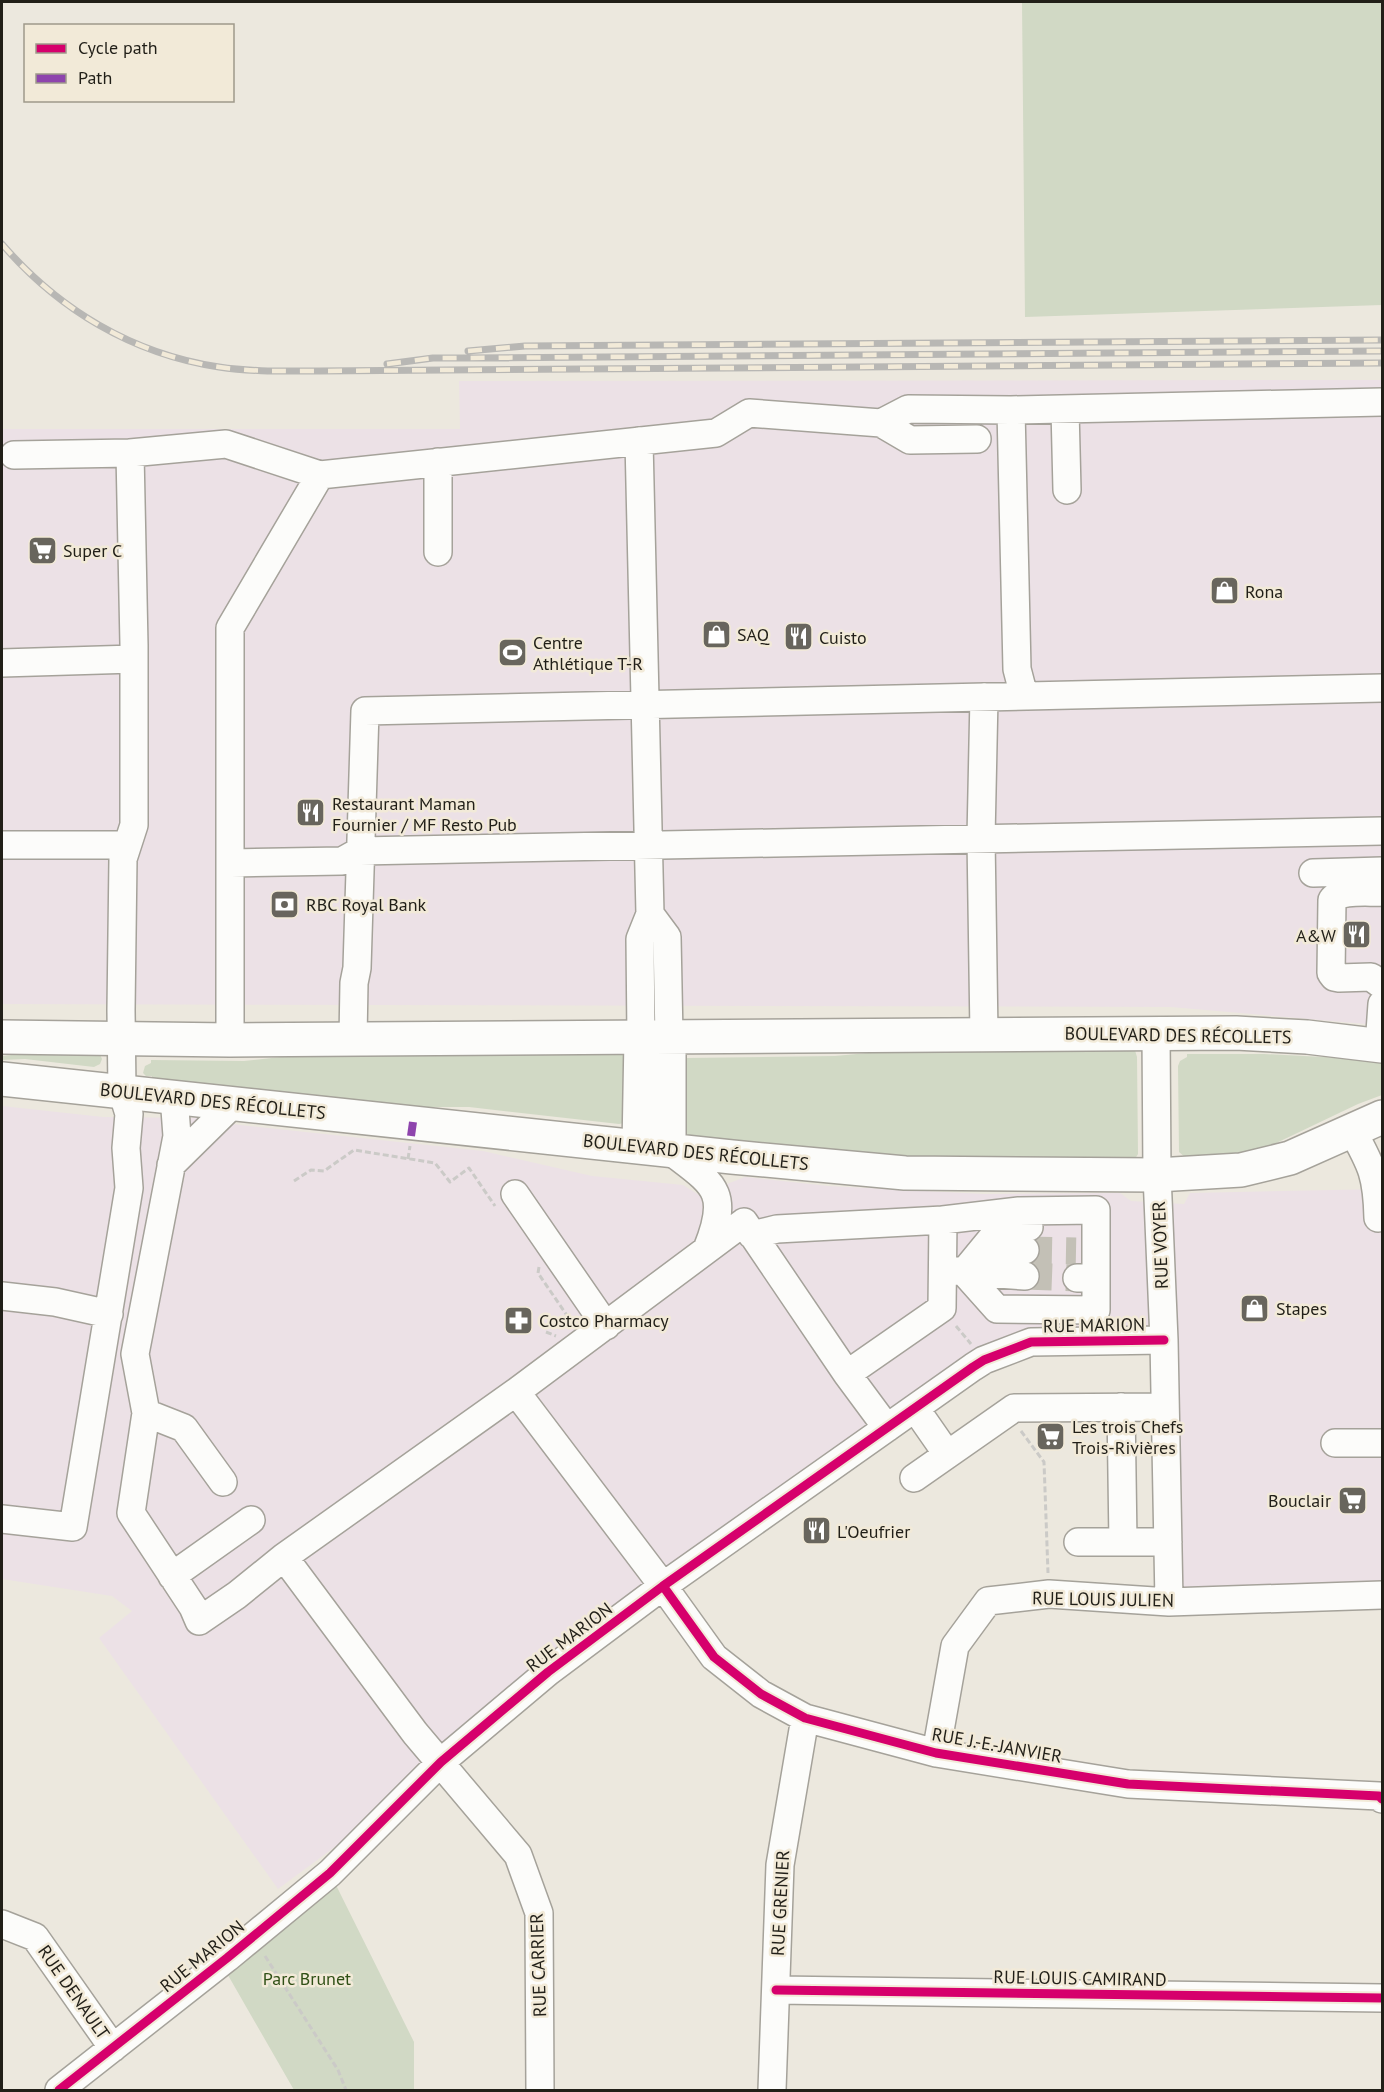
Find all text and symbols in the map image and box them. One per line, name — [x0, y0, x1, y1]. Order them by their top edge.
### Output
legend — [24, 24, 234, 102]
text: Cycle path — [78, 36, 158, 59]
text: Path — [78, 66, 112, 89]
supermarket icon: Super C — [26, 534, 58, 566]
place label: Super C — [63, 539, 122, 562]
shop icon: Rona — [1208, 575, 1240, 607]
place label: Rona — [1245, 580, 1283, 603]
shop icon: SAQ — [700, 618, 732, 650]
restaurant icon: Cuisto — [782, 621, 814, 653]
place label: SAQ — [737, 623, 770, 646]
place label: Cuisto — [819, 626, 867, 649]
place label: Centre Athlétique T-R — [533, 631, 643, 675]
sports icon: Centre Athlétique T-R — [496, 636, 528, 668]
place label: Restaurant Maman Fournier / MF Resto Pub — [332, 792, 517, 836]
restaurant icon: Restaurant Maman Fournier / MF Resto Pub — [295, 797, 327, 829]
bank icon: RBC Royal Bank — [269, 888, 301, 920]
place label: RBC Royal Bank — [306, 893, 427, 916]
restaurant icon: A&W — [1341, 919, 1373, 951]
place label: A&W — [1296, 924, 1336, 947]
street label: BOULEVARD DES RÉCOLLETS — [1064, 1022, 1292, 1048]
street label: BOULEVARD DES RÉCOLLETS — [99, 1078, 327, 1124]
street label: BOULEVARD DES RÉCOLLETS — [582, 1129, 810, 1175]
street label: RUE VOYER — [1147, 1200, 1173, 1289]
shop icon: Stapes — [1239, 1292, 1271, 1324]
place label: Stapes — [1276, 1297, 1327, 1320]
pharmacy icon: Costco Pharmacy — [502, 1304, 534, 1336]
place label: Costco Pharmacy — [539, 1309, 669, 1332]
street label: RUE MARION — [1043, 1313, 1145, 1337]
place label: Les trois Chefs Trois-Rivières — [1072, 1415, 1183, 1459]
supermarket icon: Les trois Chefs Trois-Rivières — [1035, 1420, 1067, 1452]
supermarket icon: Bouclair — [1336, 1484, 1368, 1516]
place label: Bouclair — [1268, 1489, 1331, 1512]
restaurant icon: L'Oeufrier — [800, 1515, 832, 1547]
place label: L'Oeufrier — [837, 1520, 910, 1543]
street label: RUE LOUIS JULIEN — [1032, 1586, 1174, 1612]
street label: RUE MARION — [521, 1597, 617, 1677]
street label: RUE J.-E.-JANVIER — [930, 1722, 1064, 1768]
street label: RUE GRENIER — [766, 1849, 794, 1957]
street label: RUE CARRIER — [525, 1912, 551, 2017]
street label: RUE MARION — [155, 1915, 249, 1997]
street label: RUE DENAULT — [33, 1940, 115, 2044]
street label: RUE LOUIS CAMIRAND — [993, 1965, 1167, 1991]
park label: Parc Brunet — [263, 1967, 351, 1990]

